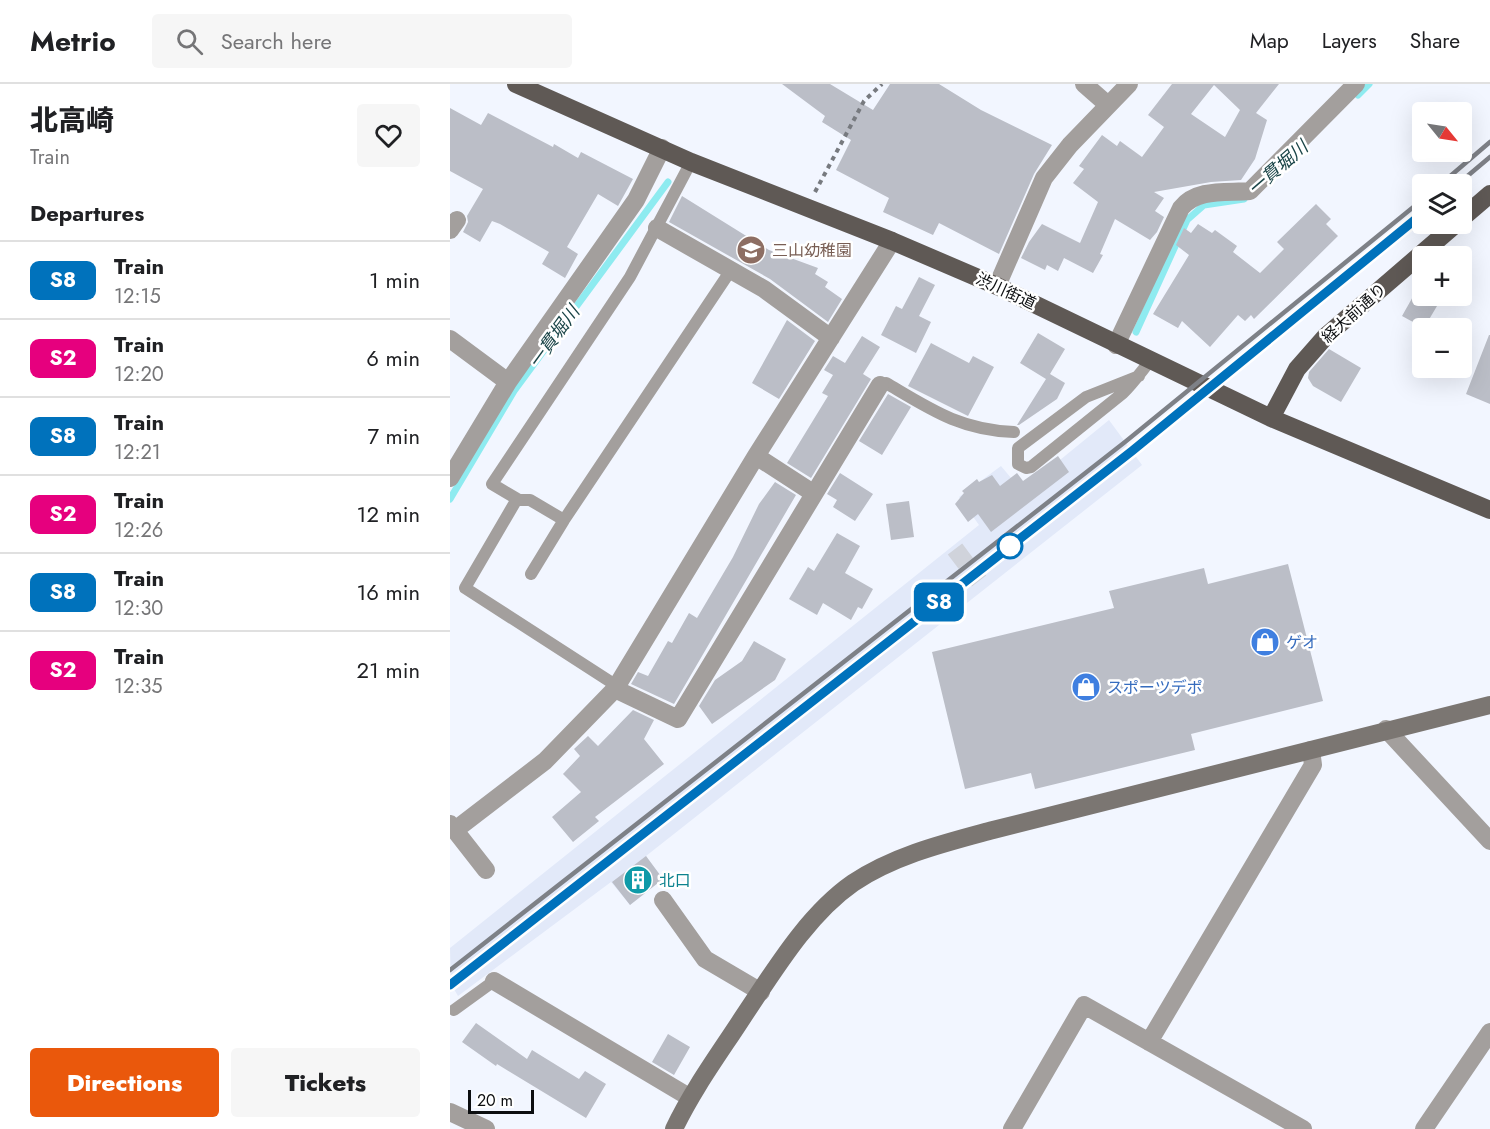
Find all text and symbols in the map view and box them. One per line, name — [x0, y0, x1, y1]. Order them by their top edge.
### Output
search box — [152, 14, 572, 68]
text: Metrio — [30, 21, 116, 62]
icon: search — [173, 25, 206, 58]
text: Search here — [221, 25, 332, 57]
text: Map — [1250, 26, 1289, 56]
text: Layers — [1322, 26, 1377, 56]
text: Share — [1410, 26, 1460, 56]
text: 北高崎 — [30, 100, 114, 141]
north arrow — [1412, 102, 1472, 162]
map controls — [1412, 102, 1472, 378]
button: heart — [357, 104, 420, 167]
water label: 一貫堀川 — [1242, 133, 1315, 201]
text: Train — [30, 143, 70, 172]
button: layers — [1412, 174, 1472, 234]
text: Departures — [30, 197, 144, 229]
school or university icon: 三山幼稚園 — [735, 234, 767, 266]
place label: 三山幼稚園 — [772, 239, 852, 262]
button: + — [1412, 246, 1472, 306]
text: Train — [114, 250, 164, 282]
text: 1 min — [369, 264, 420, 296]
text: S8 — [50, 265, 76, 295]
street label: 渋川街道 — [972, 267, 1040, 315]
street label: 経大前通り — [1317, 278, 1391, 348]
text: 12:15 — [114, 282, 161, 311]
water label: 一貫堀川 — [522, 299, 587, 374]
button: − — [1412, 318, 1472, 378]
text: Train — [114, 328, 164, 360]
text: 6 min — [366, 342, 420, 374]
text: S2 — [50, 343, 76, 373]
text: 12:20 — [114, 360, 164, 389]
text: Train — [114, 406, 164, 438]
text: 7 min — [367, 420, 420, 452]
text: S8 — [50, 421, 76, 451]
text: 12:21 — [114, 438, 161, 467]
text: Train — [114, 484, 164, 516]
text: 12 min — [357, 498, 420, 530]
text: S2 — [50, 499, 76, 529]
text: 12:26 — [114, 516, 163, 545]
unlabelled marker — [997, 533, 1023, 559]
text: Train — [114, 562, 164, 594]
text: 16 min — [356, 576, 420, 608]
text: S8 — [50, 577, 76, 607]
line badge: S8 — [912, 582, 966, 622]
text: S8 — [926, 587, 952, 617]
text: 12:30 — [114, 594, 163, 623]
shop icon: ゲオ — [1249, 626, 1281, 658]
place label: ゲオ — [1286, 631, 1318, 654]
text: Train — [114, 640, 164, 672]
text: 21 min — [357, 654, 420, 686]
text: S2 — [50, 655, 76, 685]
shop icon: スポーツデポ — [1070, 671, 1102, 703]
text: 12:35 — [114, 672, 163, 701]
place label: スポーツデポ — [1107, 676, 1203, 699]
building icon: 北口 — [622, 864, 654, 896]
place label: 北口 — [659, 869, 691, 892]
button: Directions — [30, 1048, 219, 1117]
button: Tickets — [231, 1048, 420, 1117]
scale bar — [468, 1087, 534, 1114]
text: 20 m — [477, 1089, 513, 1112]

